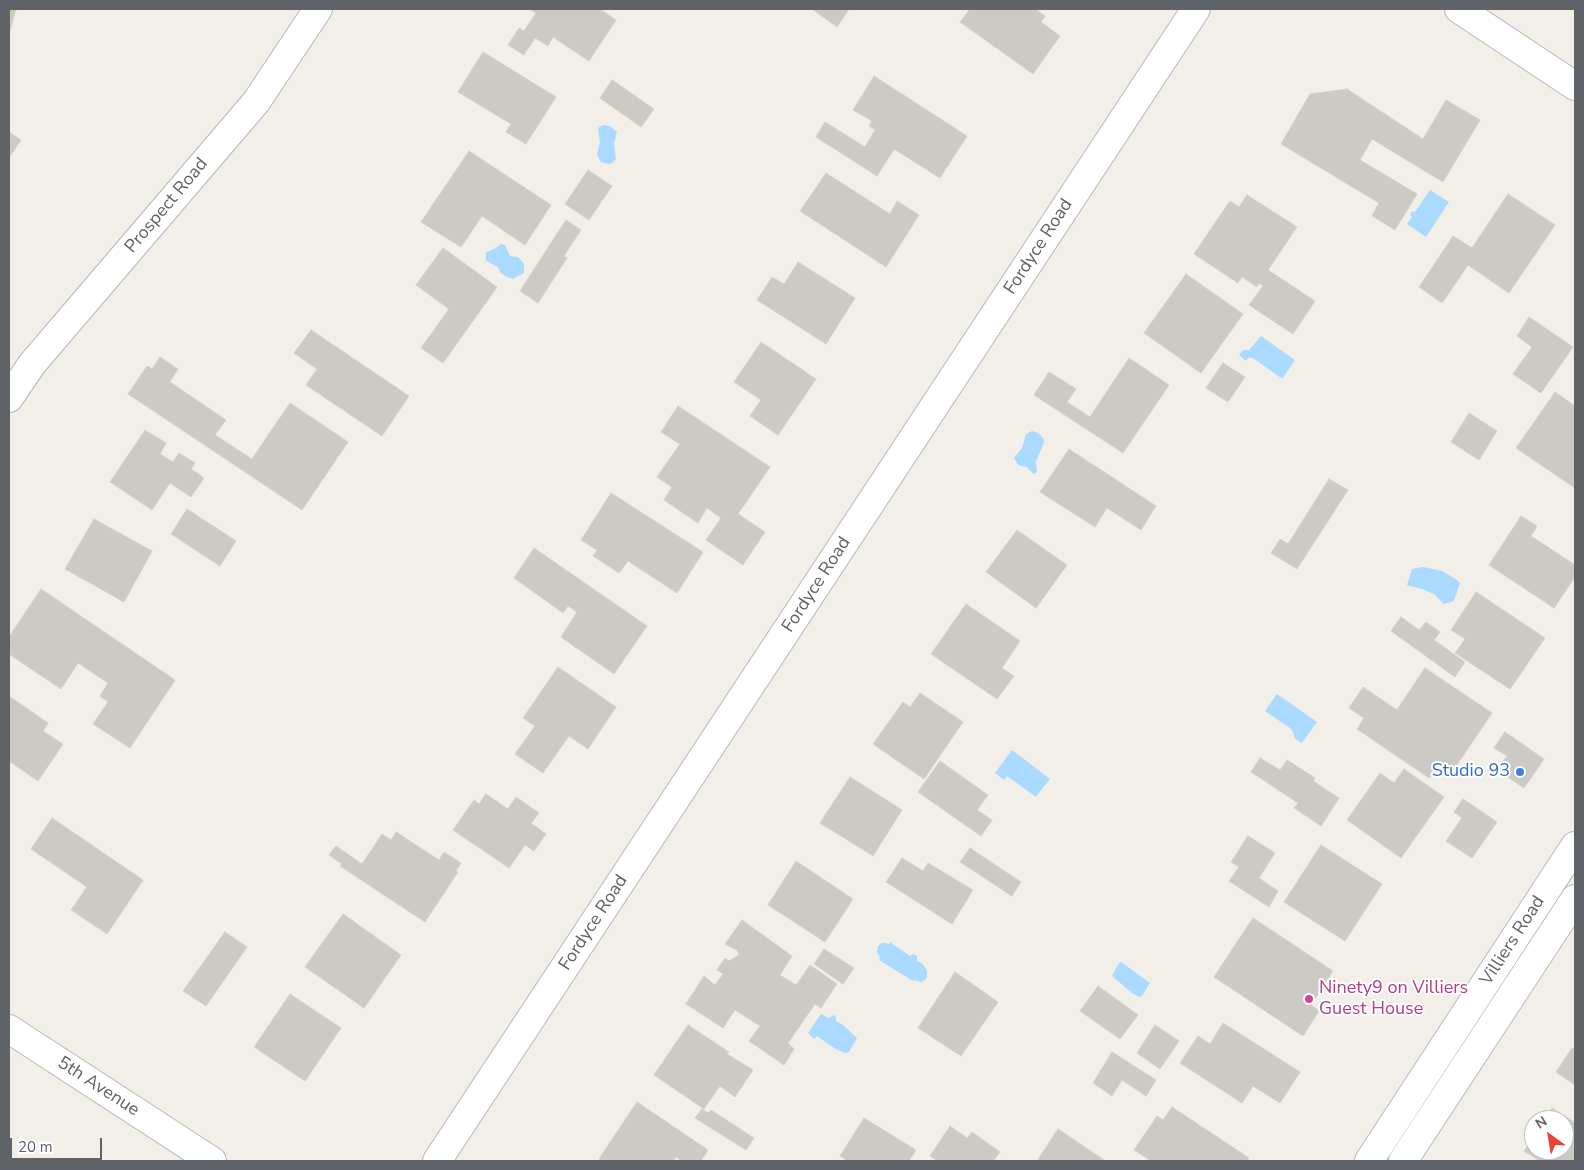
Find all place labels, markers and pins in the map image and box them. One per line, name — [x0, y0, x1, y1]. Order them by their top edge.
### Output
place label: Studio 93 — [1432, 761, 1510, 783]
marker: Studio 93 — [1514, 766, 1526, 778]
place label: Ninety9 on Villiers Guest House — [1319, 978, 1468, 1021]
marker: Ninety9 on Villiers Guest House — [1303, 993, 1315, 1005]

